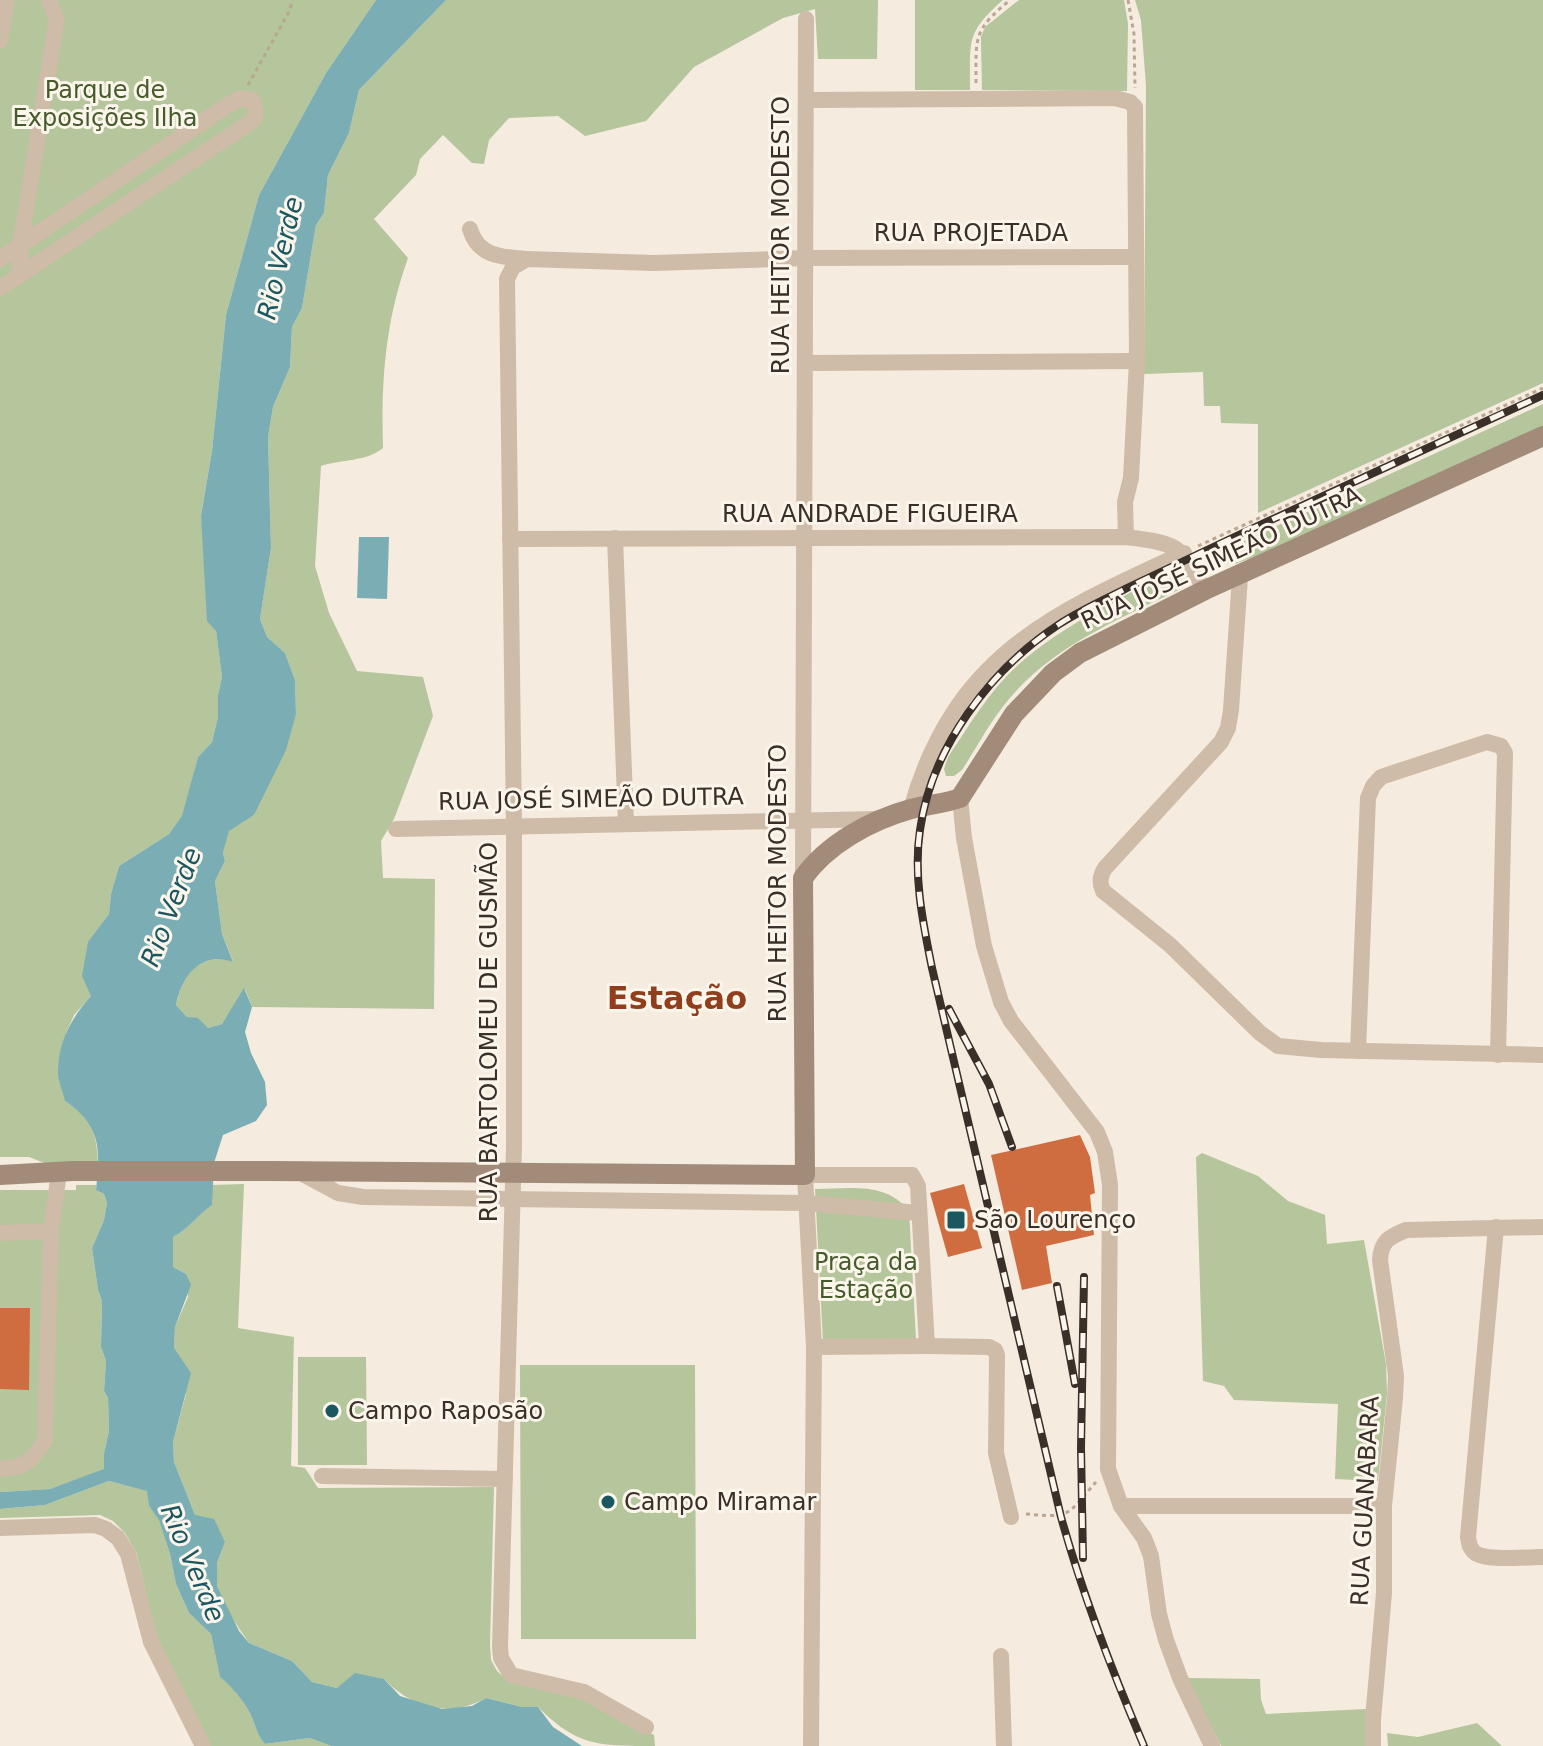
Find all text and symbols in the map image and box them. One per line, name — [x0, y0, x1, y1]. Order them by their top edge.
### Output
park label: Parque de Exposições Ilha — [13, 76, 197, 132]
street label: RUA HEITOR MODESTO — [767, 96, 795, 374]
water label: Rio Verde — [251, 194, 309, 322]
street label: RUA PROJETADA — [874, 219, 1069, 247]
street label: RUA JOSÉ SIMEÃO DUTRA — [1076, 479, 1366, 635]
street label: RUA ANDRADE FIGUEIRA — [722, 500, 1019, 528]
street label: RUA HEITOR MODESTO — [764, 744, 792, 1022]
street label: RUA JOSÉ SIMEÃO DUTRA — [438, 780, 745, 816]
street label: RUA BARTOLOMEU DE GUSMÃO — [473, 842, 503, 1222]
water label: Rio Verde — [135, 843, 207, 971]
district label: Estação — [607, 979, 747, 1017]
place label: São Lourenço — [974, 1206, 1136, 1234]
marker: São Lourenço — [945, 1209, 967, 1231]
park label: Praça da Estação — [814, 1248, 918, 1304]
street label: RUA GUANABARA — [1346, 1395, 1385, 1607]
place label: Campo Raposão — [348, 1397, 543, 1425]
marker: Campo Raposão — [323, 1402, 341, 1420]
place label: Campo Miramar — [624, 1488, 816, 1516]
marker: Campo Miramar — [599, 1493, 617, 1511]
water label: Rio Verde — [155, 1500, 231, 1626]

